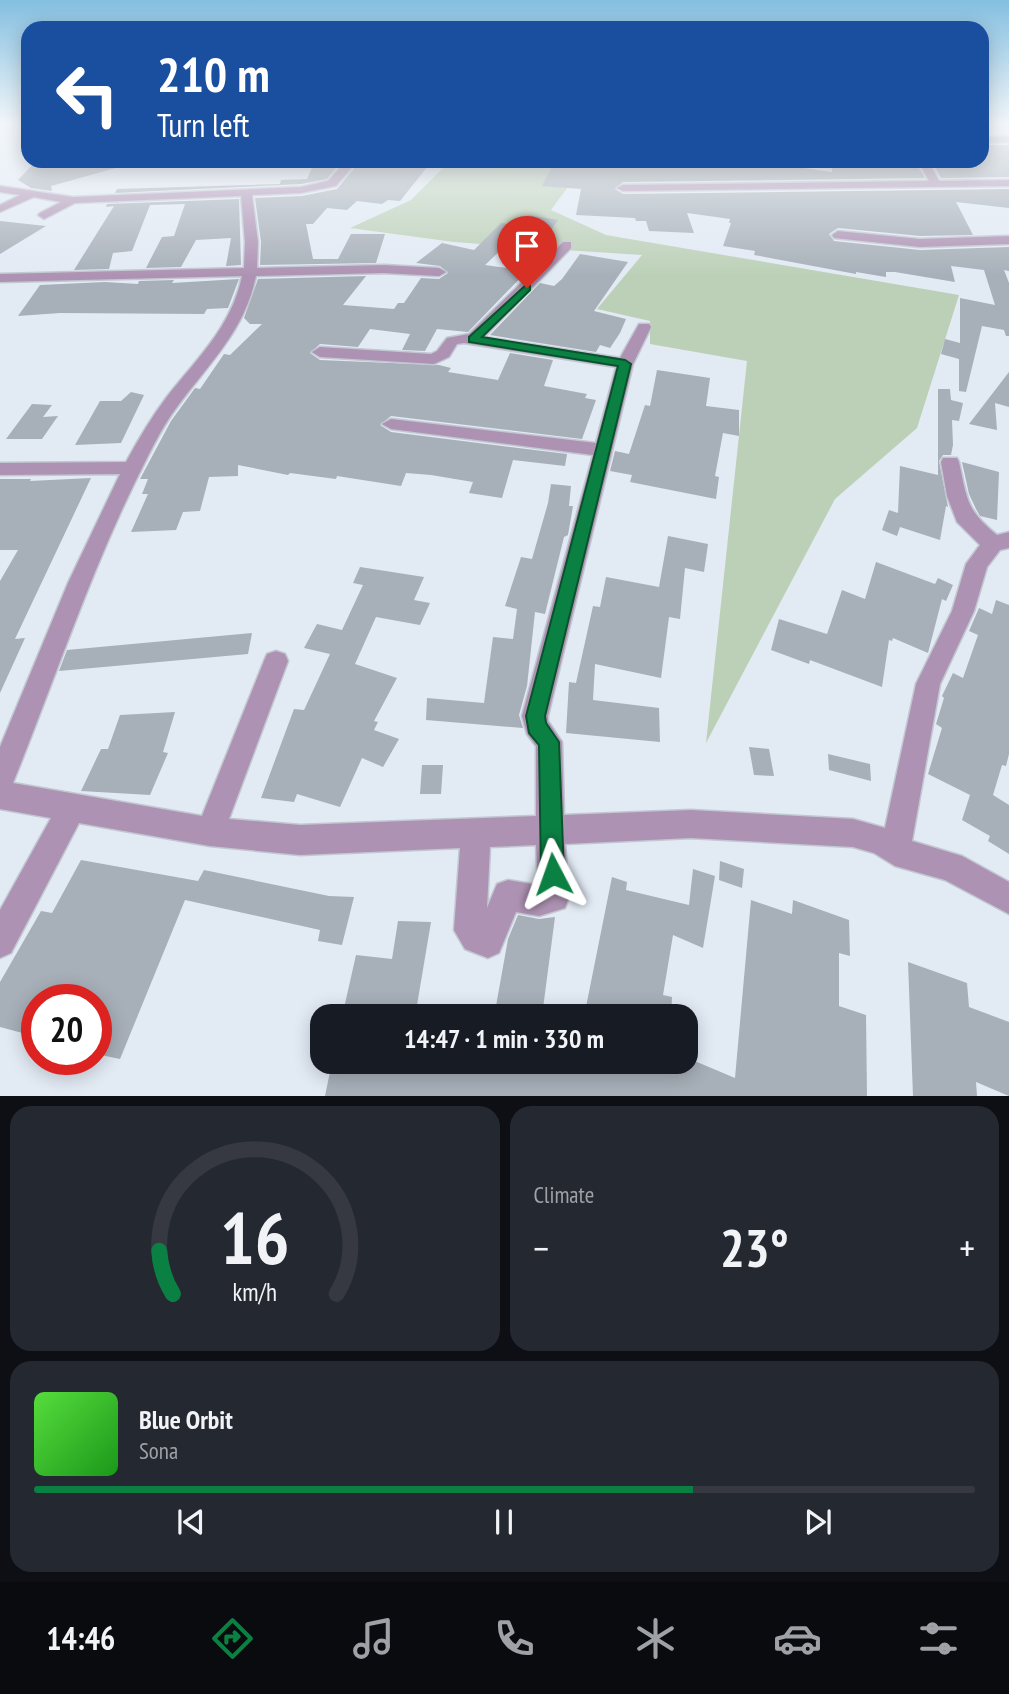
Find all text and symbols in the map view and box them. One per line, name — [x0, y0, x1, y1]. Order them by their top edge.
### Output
text: 210 m — [157, 42, 270, 106]
icon: left — [42, 49, 133, 140]
text: Turn left — [157, 104, 249, 146]
pin — [497, 216, 557, 288]
icon: arrive — [508, 227, 546, 265]
position arrow — [516, 837, 590, 911]
speed limit sign: 20 — [21, 984, 112, 1075]
text: 14:47 · 1 min · 330 m — [404, 1022, 604, 1055]
text: Climate — [534, 1180, 594, 1209]
text: 16 — [220, 1191, 290, 1285]
text: 23° — [720, 1214, 789, 1281]
text: − — [534, 1223, 549, 1272]
text: + — [959, 1223, 975, 1272]
text: km/h — [233, 1276, 277, 1308]
text: Blue Orbit — [139, 1403, 233, 1436]
text: Sona — [139, 1436, 178, 1465]
icon: previous — [172, 1503, 210, 1541]
icon: pause — [485, 1503, 523, 1541]
icon: next — [799, 1503, 837, 1541]
icon: directions — [208, 1614, 257, 1663]
icon: music — [349, 1614, 398, 1663]
icon: phone — [490, 1614, 539, 1663]
icon: climate — [631, 1614, 680, 1663]
icon: car — [773, 1614, 822, 1663]
icon: filters — [914, 1614, 963, 1663]
text: 14:46 — [46, 1617, 115, 1659]

